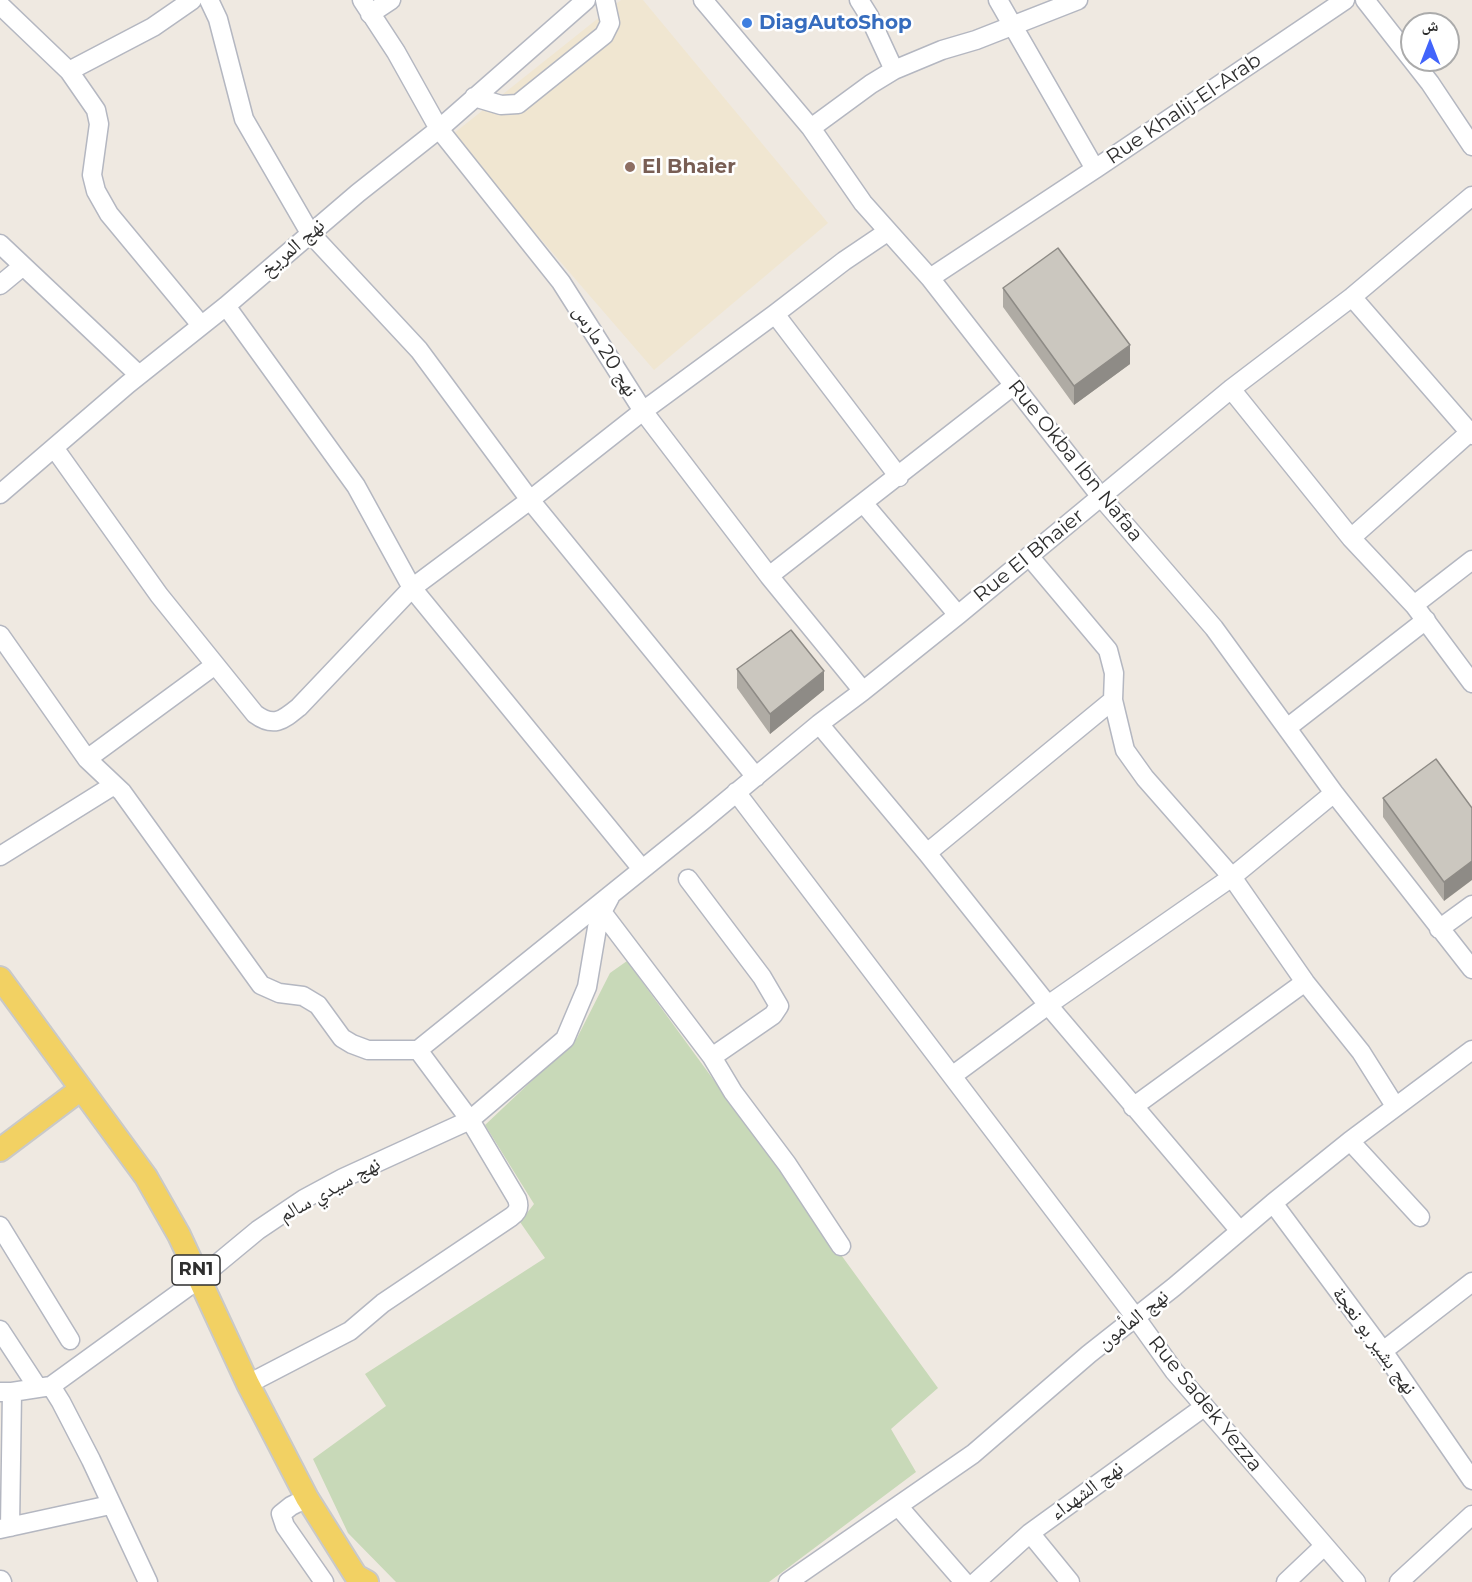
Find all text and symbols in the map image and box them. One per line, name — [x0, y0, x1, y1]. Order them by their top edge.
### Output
place label: DiagAutoShop — [759, 11, 912, 35]
north arrow — [1400, 12, 1460, 72]
marker: DiagAutoShop — [740, 16, 754, 30]
text: ش — [1422, 16, 1438, 35]
street label: Rue Khalij-El-Arab — [1102, 48, 1266, 170]
place label: El Bhaier — [642, 155, 736, 179]
marker: El Bhaier — [623, 160, 637, 174]
street label: نهج المريخ — [256, 214, 330, 282]
street label: نهج 20 مارس — [567, 301, 643, 401]
street label: Rue Okba Ibn Nafaa — [1002, 375, 1148, 547]
street label: Rue El Bhaier — [969, 504, 1089, 608]
street label: نهج سيدي سالم — [275, 1152, 385, 1228]
road number: RN1 — [172, 1255, 220, 1285]
street label: نهج بشير بو نعجة — [1327, 1282, 1421, 1400]
street label: نهج المأمون — [1092, 1285, 1174, 1355]
street label: Rue Sadek Yezza — [1143, 1331, 1267, 1477]
street label: نهج الشهداء — [1046, 1456, 1128, 1526]

